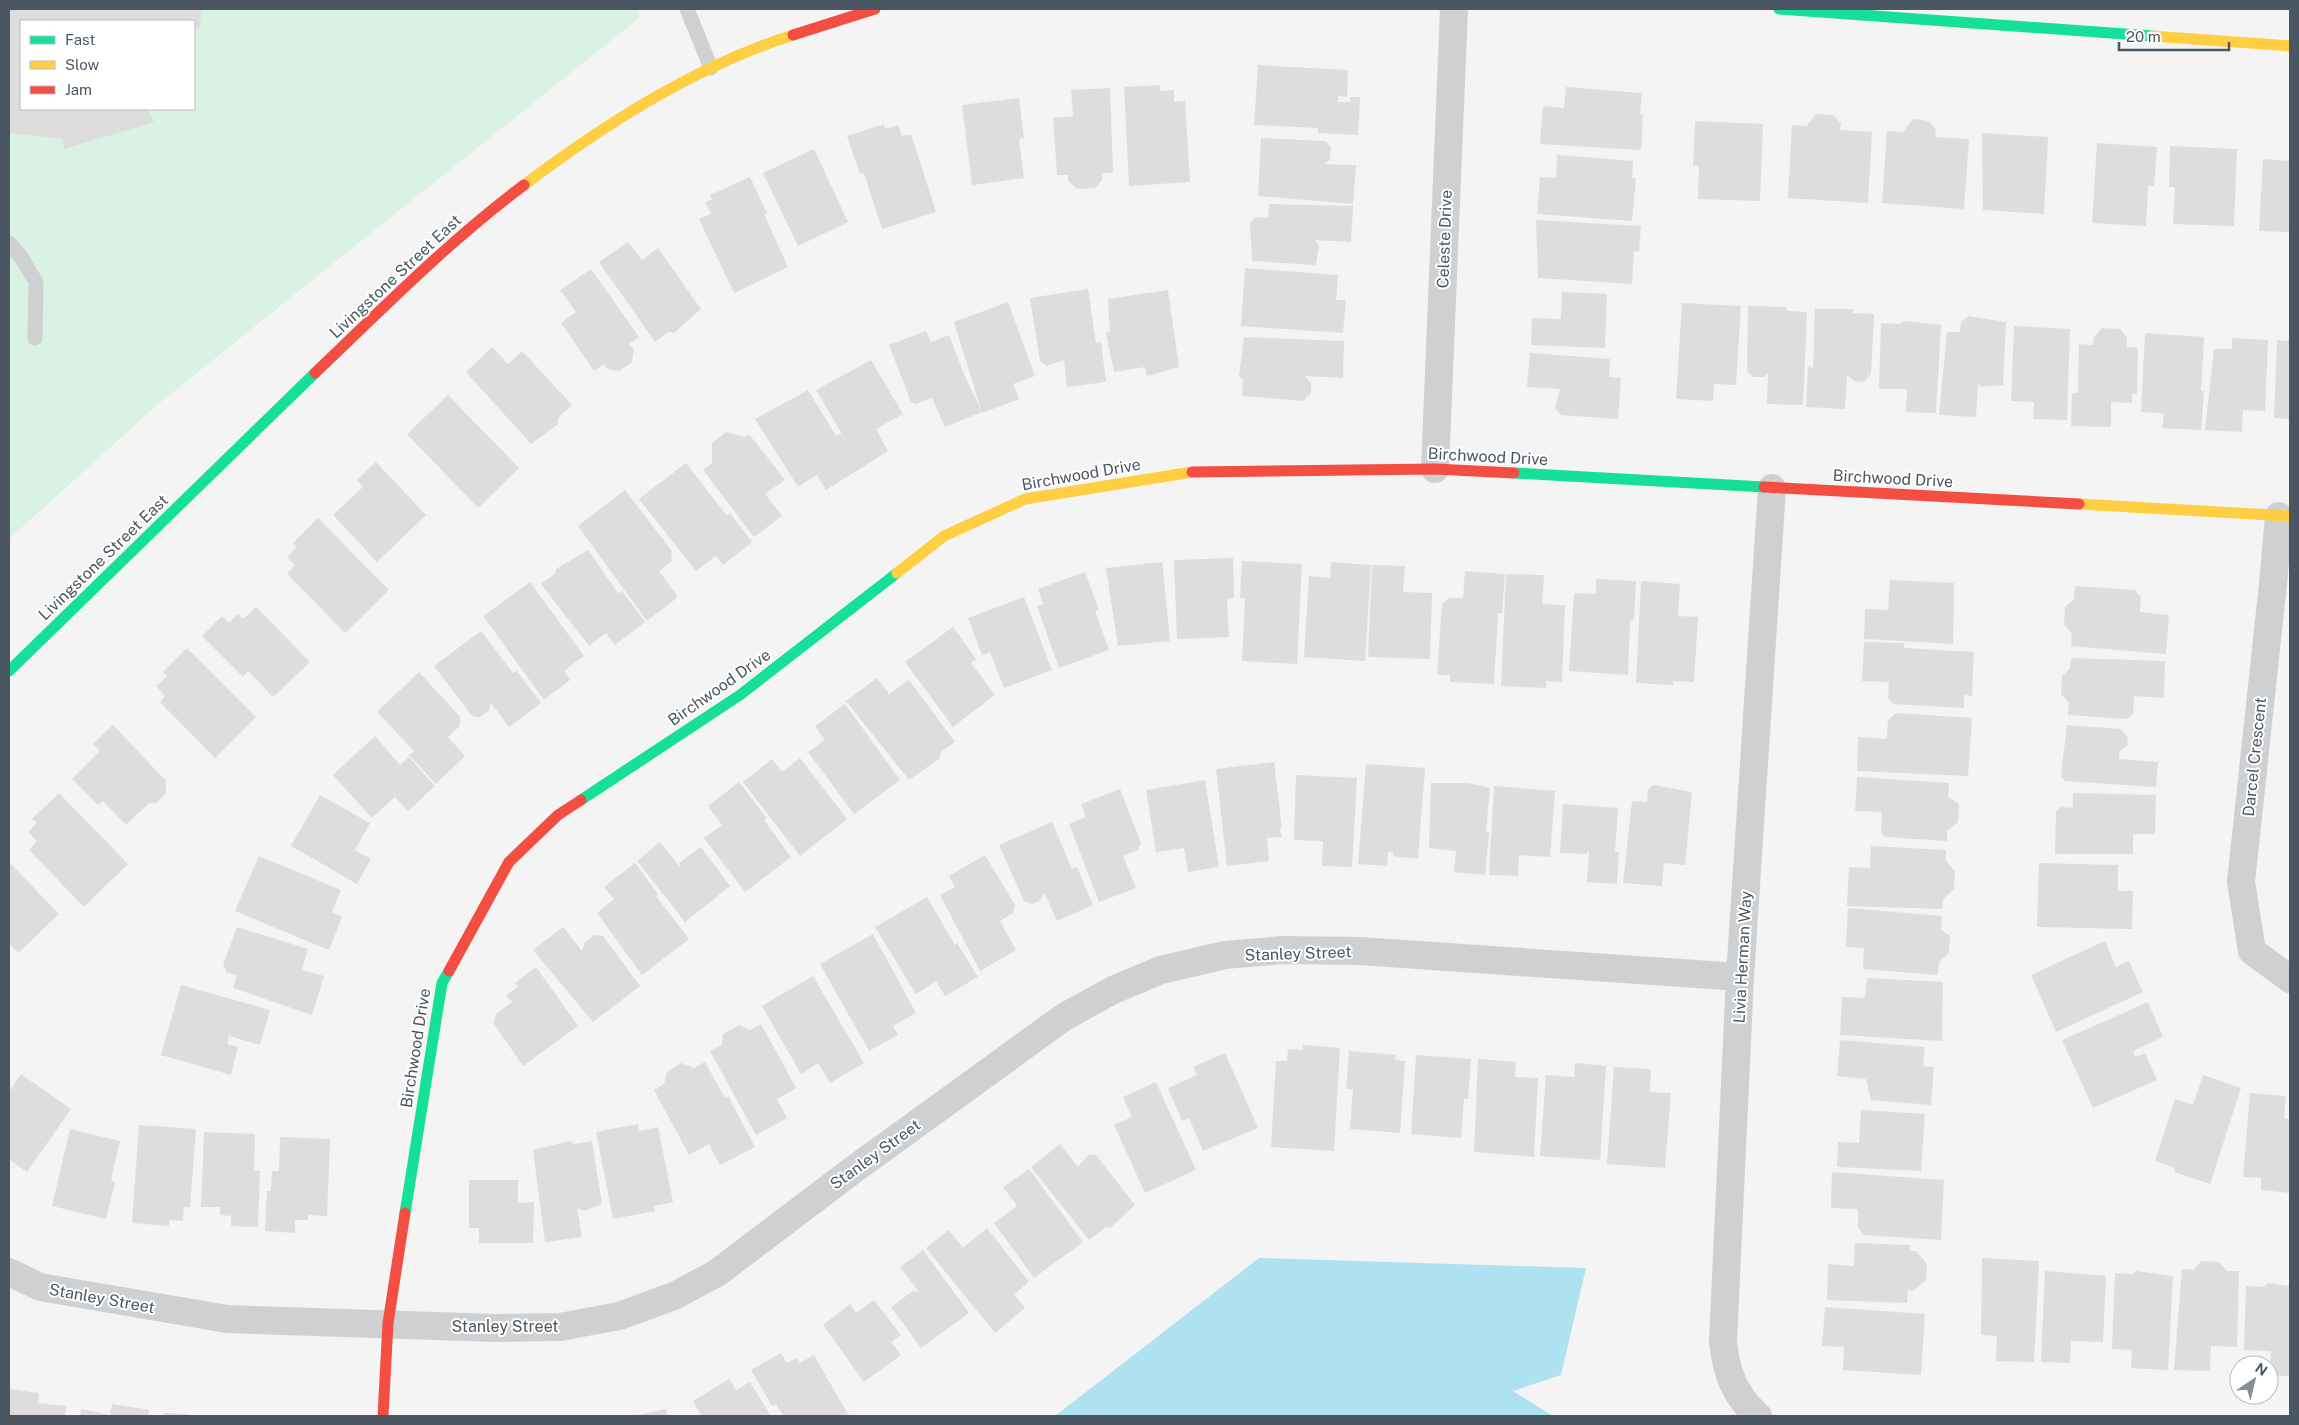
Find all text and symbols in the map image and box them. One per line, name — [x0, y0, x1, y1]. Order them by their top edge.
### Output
legend — [20, 20, 195, 110]
scale bar — [2119, 20, 2229, 52]
text: 20 m — [2126, 28, 2161, 45]
text: Fast — [65, 31, 95, 48]
text: Slow — [65, 56, 100, 73]
text: Jam — [65, 81, 92, 98]
street label: Celeste Drive — [1433, 189, 1456, 289]
street label: Livingstone Street East — [326, 211, 465, 342]
street label: Birchwood Drive — [1427, 444, 1549, 469]
street label: Birchwood Drive — [1020, 455, 1142, 494]
street label: Birchwood Drive — [1832, 466, 1954, 491]
street label: Livingstone Street East — [35, 491, 172, 624]
street label: Birchwood Drive — [664, 645, 774, 730]
street label: Darcel Crescent — [2239, 697, 2270, 818]
street label: Livia Herman Way — [1730, 890, 1755, 1024]
street label: Stanley Street — [1244, 942, 1352, 965]
street label: Birchwood Drive — [397, 987, 434, 1109]
street label: Stanley Street — [826, 1115, 924, 1194]
street label: Stanley Street — [47, 1280, 156, 1317]
street label: Stanley Street — [451, 1317, 559, 1336]
north arrow — [2229, 1355, 2279, 1405]
text: N — [2252, 1360, 2271, 1379]

